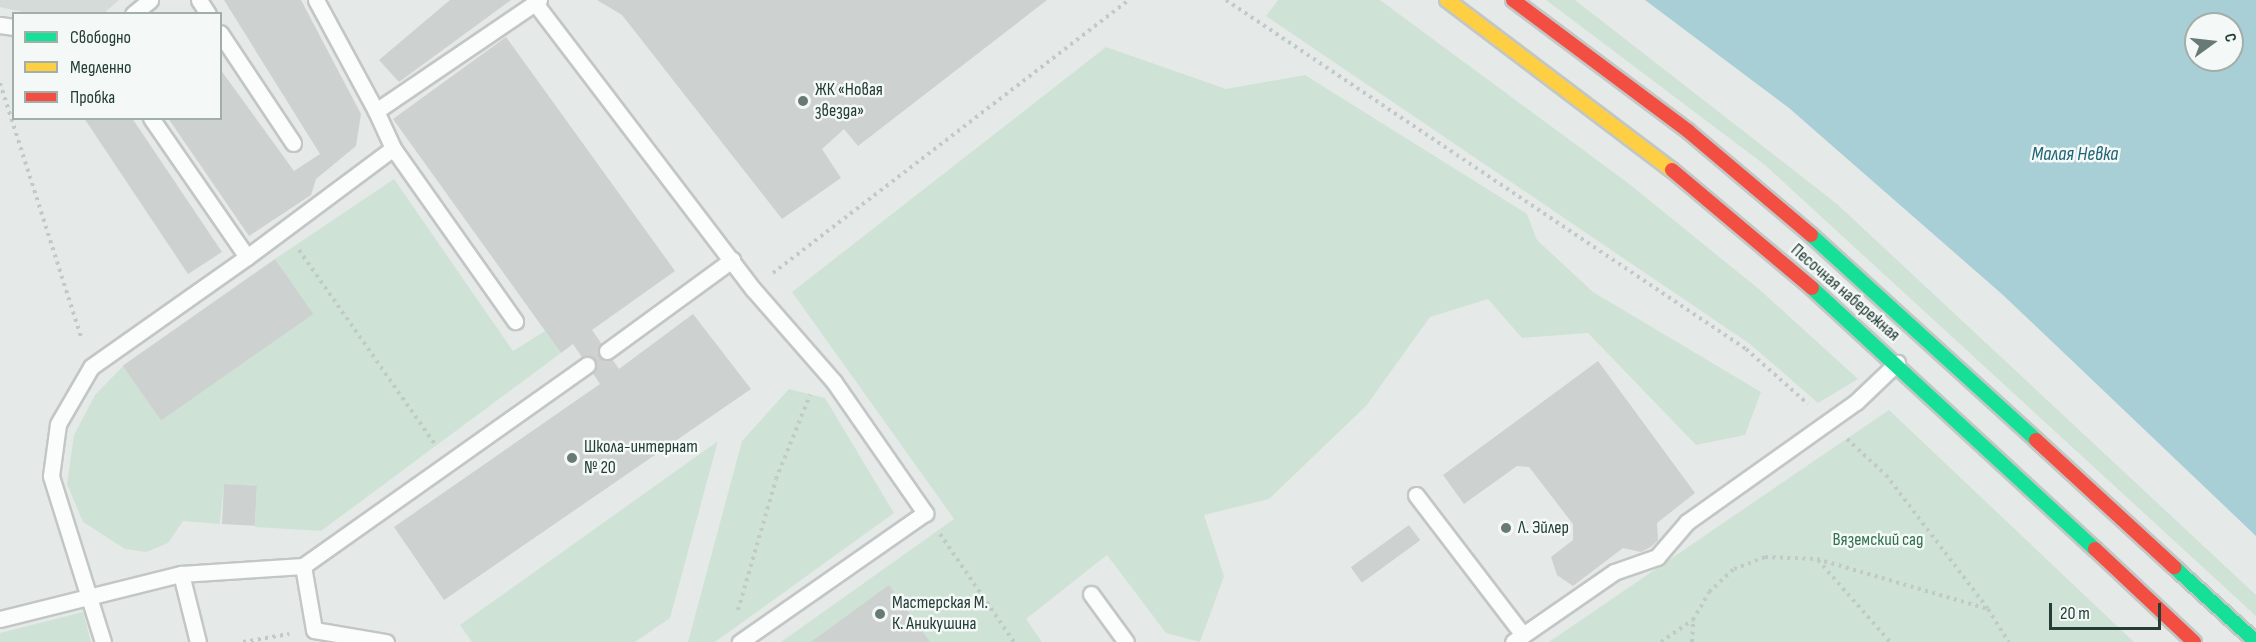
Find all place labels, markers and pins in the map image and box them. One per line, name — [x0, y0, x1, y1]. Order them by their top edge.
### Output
place label: ЖК «Новая звезда» — [815, 80, 883, 122]
marker: ЖК «Новая звезда» — [796, 94, 810, 108]
place label: Школа-интернат № 20 — [584, 437, 698, 480]
marker: Школа-интернат № 20 — [565, 451, 579, 465]
place label: Л. Эйлер — [1518, 517, 1569, 539]
marker: Л. Эйлер — [1499, 521, 1513, 535]
place label: Мастерская М. К. Аникушина — [892, 593, 988, 636]
marker: Мастерская М. К. Аникушина — [873, 607, 887, 621]

